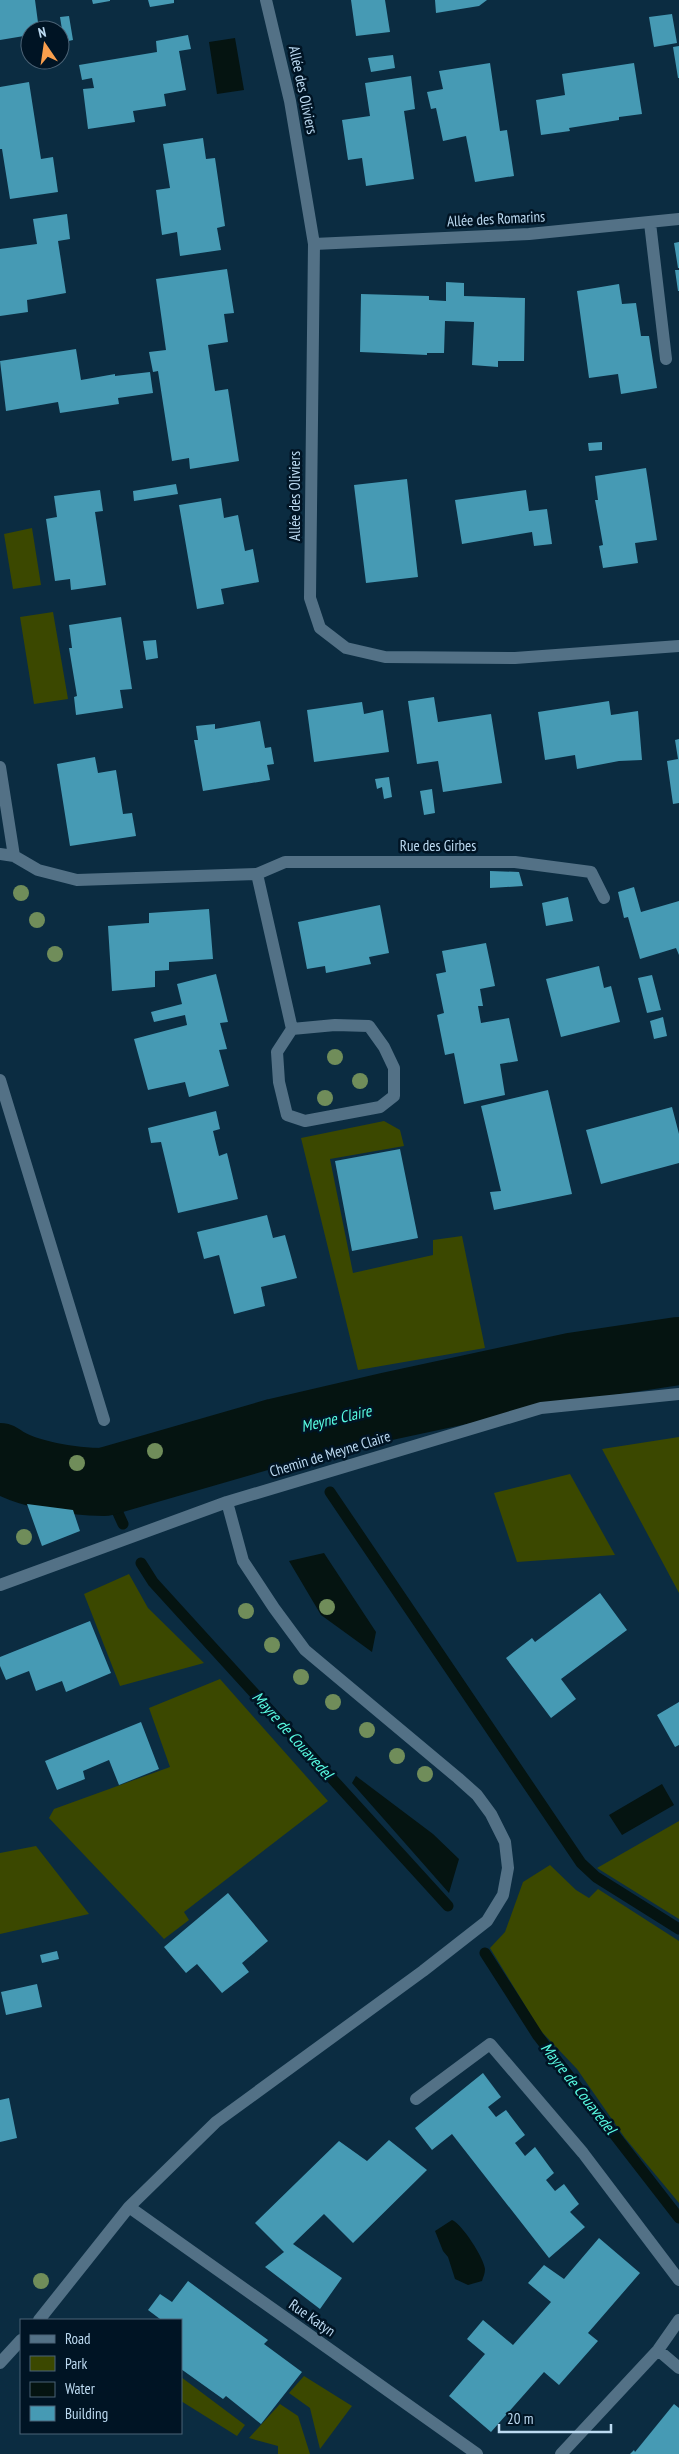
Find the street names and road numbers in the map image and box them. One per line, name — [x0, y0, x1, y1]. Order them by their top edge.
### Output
street label: Allée des Oliviers — [285, 44, 322, 136]
street label: Allée des Romarins — [446, 206, 546, 231]
street label: Allée des Oliviers — [285, 451, 304, 541]
street label: Rue des Girbes — [400, 836, 476, 855]
street label: Chemin de Meyne Claire — [267, 1426, 393, 1481]
street label: Rue Katyn — [285, 2295, 339, 2340]

